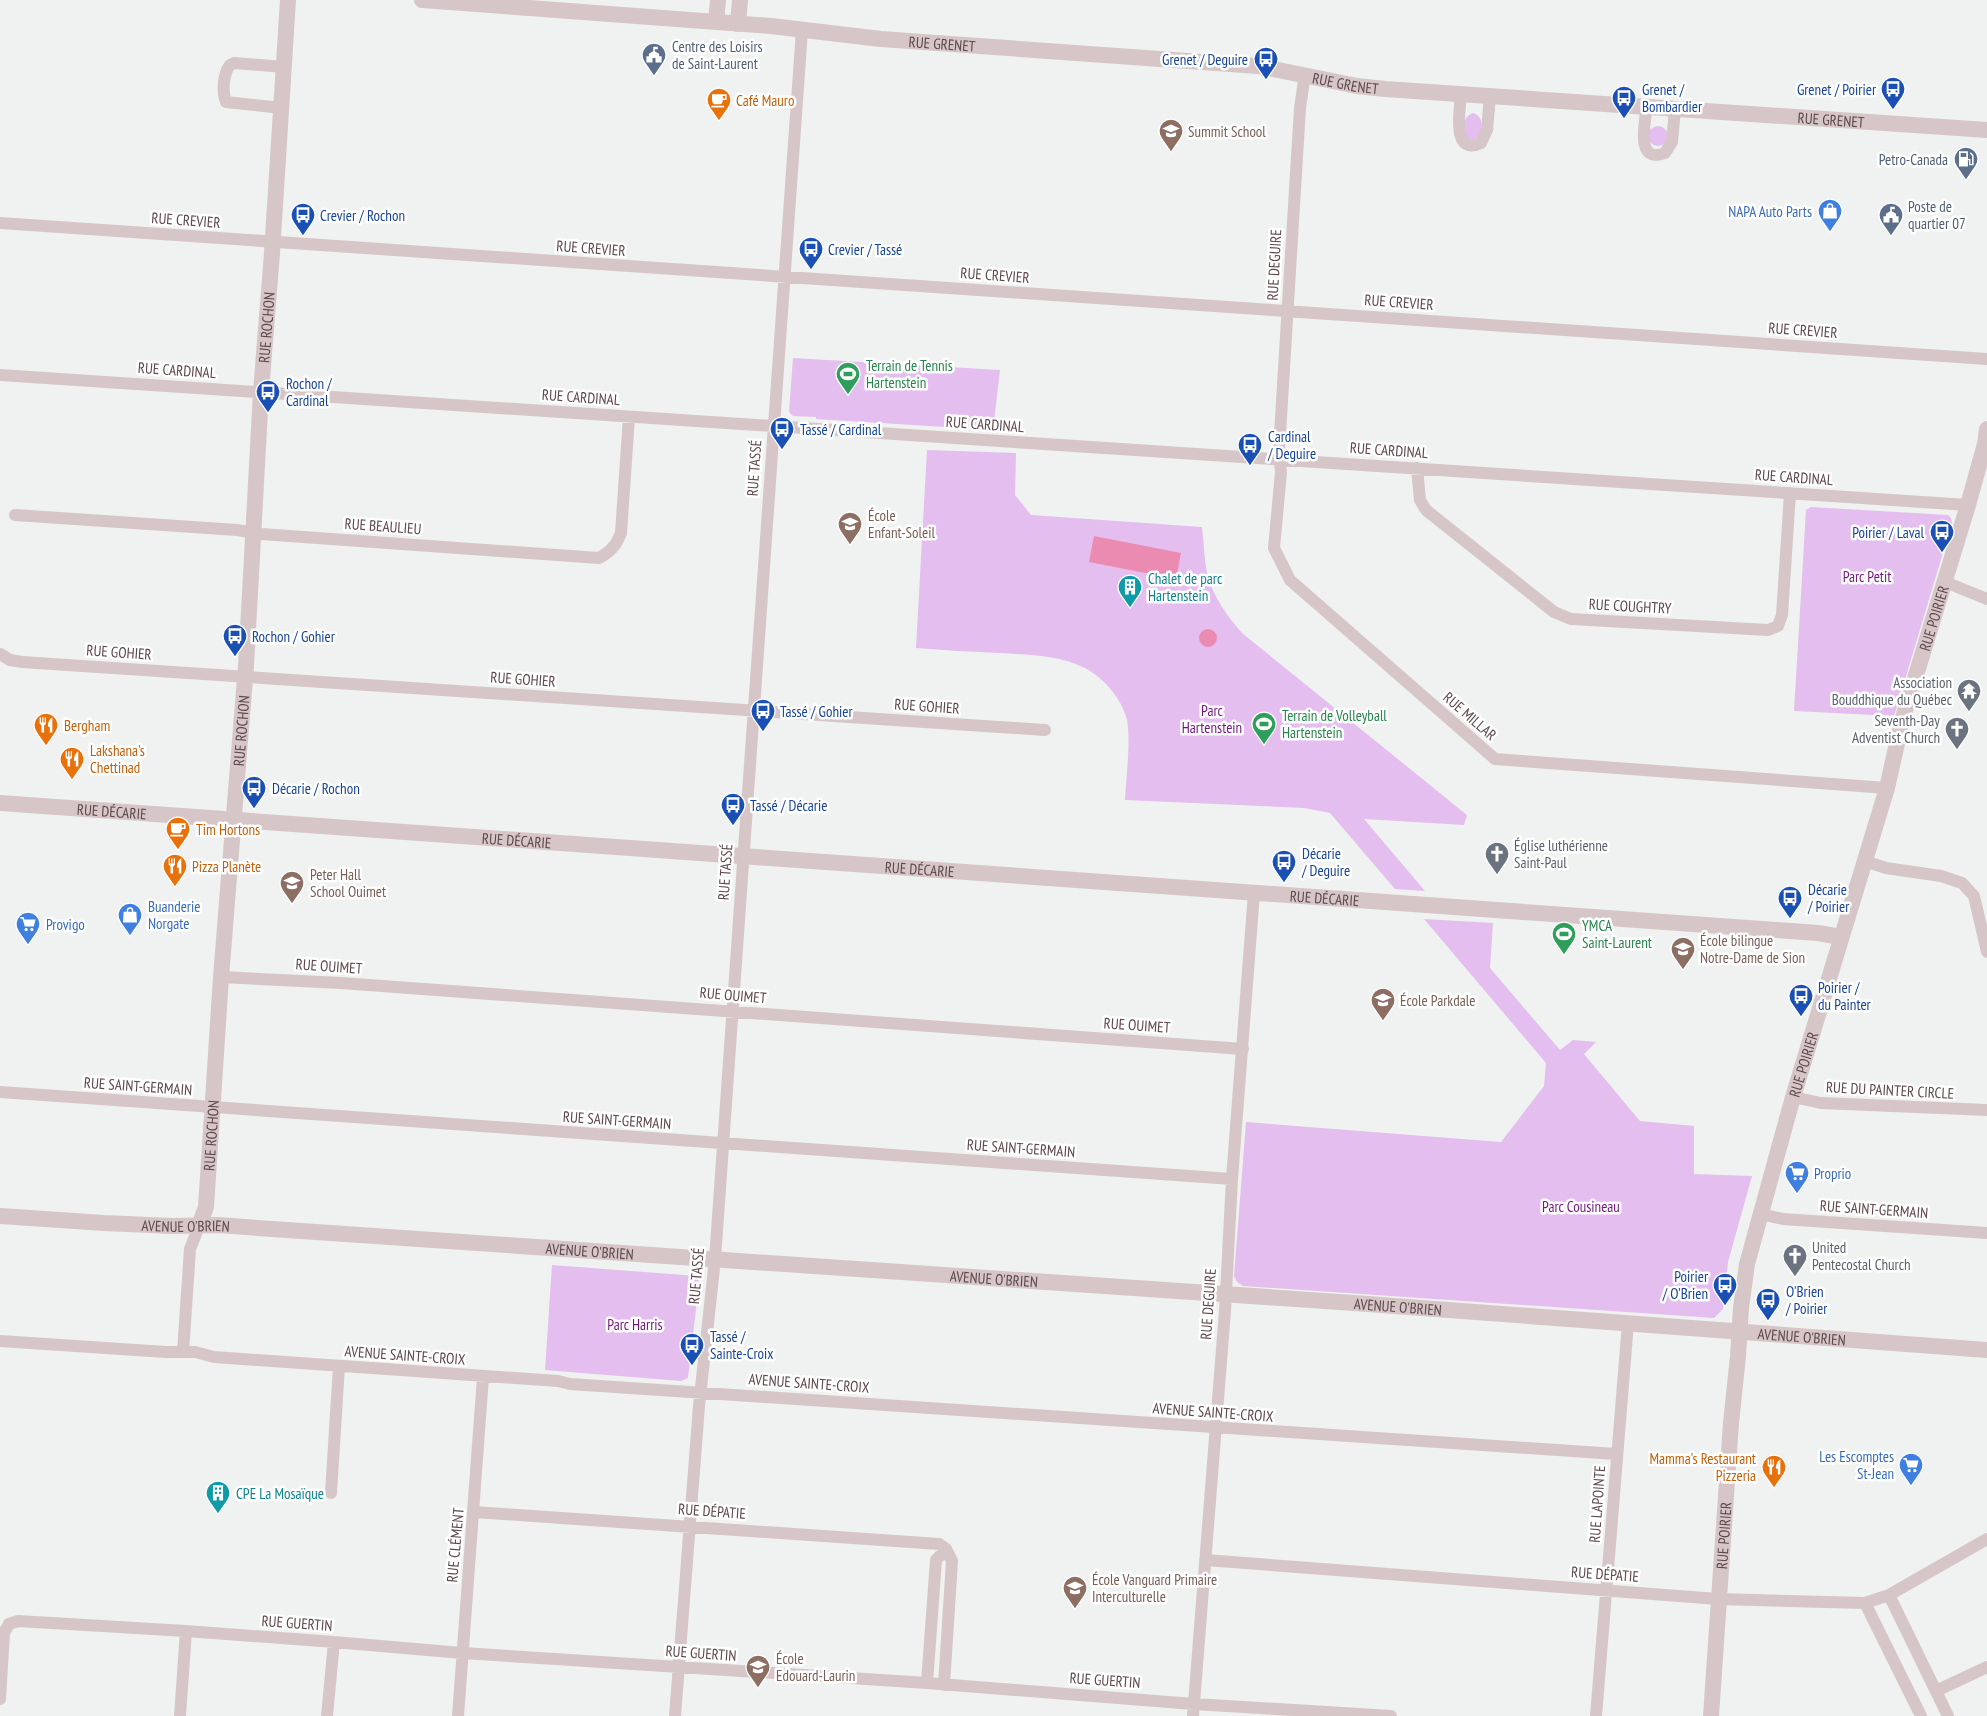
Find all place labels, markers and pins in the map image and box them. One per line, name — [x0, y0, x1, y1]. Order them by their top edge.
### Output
place label: Centre des Loisirs de Saint-Laurent — [672, 37, 763, 73]
public building icon: Centre des Loisirs de Saint-Laurent — [641, 42, 667, 76]
bus stop icon: Grenet / Deguire — [1253, 46, 1279, 80]
place label: Grenet / Deguire — [1162, 50, 1248, 69]
bus stop icon: Grenet / Poirier — [1880, 76, 1906, 110]
place label: Grenet / Bombardier — [1642, 80, 1703, 116]
place label: Grenet / Poirier — [1797, 80, 1877, 99]
bus stop icon: Grenet / Bombardier — [1611, 85, 1637, 119]
cafe icon: Café Mauro — [706, 87, 732, 121]
place label: Café Mauro — [736, 91, 794, 110]
school or university icon: Summit School — [1158, 118, 1184, 152]
place label: Summit School — [1188, 122, 1266, 141]
fuel station icon: Petro-Canada — [1953, 146, 1979, 180]
place label: Petro-Canada — [1879, 150, 1948, 169]
place label: Poste de quartier 07 — [1908, 197, 1966, 233]
shop icon: NAPA Auto Parts — [1817, 198, 1843, 232]
bus stop icon: Crevier / Rochon — [290, 202, 316, 236]
place label: NAPA Auto Parts — [1728, 202, 1812, 221]
public building icon: Poste de quartier 07 — [1878, 202, 1904, 236]
place label: Crevier / Rochon — [320, 206, 405, 225]
bus stop icon: Crevier / Tassé — [798, 236, 824, 270]
place label: Crevier / Tassé — [828, 240, 902, 259]
place label: Terrain de Tennis Hartenstein — [866, 356, 953, 392]
sports icon: Terrain de Tennis Hartenstein — [835, 361, 861, 395]
place label: Rochon / Cardinal — [286, 374, 332, 410]
bus stop icon: Rochon / Cardinal — [255, 379, 281, 413]
bus stop icon: Tassé / Cardinal — [769, 416, 795, 450]
place label: Tassé / Cardinal — [800, 420, 882, 439]
place label: Cardinal / Deguire — [1267, 427, 1316, 463]
bus stop icon: Cardinal / Deguire — [1237, 432, 1263, 466]
place label: École Enfant-Soleil — [868, 506, 935, 542]
school or university icon: École Enfant-Soleil — [837, 511, 863, 545]
bus stop icon: Poirier / Laval — [1929, 519, 1955, 553]
place label: Poirier / Laval — [1852, 523, 1924, 542]
place label: Chalet de parc Hartenstein — [1148, 569, 1223, 605]
building icon: Chalet de parc Hartenstein — [1117, 574, 1143, 608]
bus stop icon: Rochon / Gohier — [222, 623, 248, 657]
place label: Rochon / Gohier — [252, 627, 336, 646]
place label: Association Bouddhique du Québec — [1832, 673, 1953, 709]
temple icon: Association Bouddhique du Québec — [1956, 678, 1982, 712]
bus stop icon: Tassé / Gohier — [750, 698, 776, 732]
place label: Tassé / Gohier — [780, 702, 853, 721]
place label: Terrain de Volleyball Hartenstein — [1282, 706, 1387, 742]
sports icon: Terrain de Volleyball Hartenstein — [1251, 711, 1277, 745]
place label: Seventh-Day Adventist Church — [1852, 711, 1940, 747]
restaurant icon: Bergham — [33, 712, 59, 746]
place label: Bergham — [64, 716, 110, 735]
church icon: Seventh-Day Adventist Church — [1944, 716, 1970, 750]
place label: Lakshana's Chettinad — [90, 741, 145, 777]
restaurant icon: Lakshana's Chettinad — [59, 746, 85, 780]
bus stop icon: Décarie / Rochon — [241, 775, 267, 809]
place label: Décarie / Rochon — [272, 779, 360, 798]
bus stop icon: Tassé / Décarie — [720, 792, 746, 826]
place label: Tassé / Décarie — [750, 796, 827, 815]
cafe icon: Tim Hortons — [165, 816, 191, 850]
place label: Tim Hortons — [196, 820, 260, 839]
place label: Église luthérienne Saint-Paul — [1514, 836, 1608, 872]
church icon: Église luthérienne Saint-Paul — [1484, 841, 1510, 875]
place label: Décarie / Deguire — [1301, 844, 1350, 880]
bus stop icon: Décarie / Deguire — [1271, 849, 1297, 883]
restaurant icon: Pizza Planète — [162, 853, 188, 887]
place label: Pizza Planète — [192, 857, 261, 876]
place label: Peter Hall School Ouimet — [310, 865, 386, 901]
school or university icon: Peter Hall School Ouimet — [279, 870, 305, 904]
place label: Décarie / Poirier — [1807, 880, 1850, 916]
bus stop icon: Décarie / Poirier — [1777, 885, 1803, 919]
place label: Buanderie Norgate — [148, 897, 200, 933]
shop icon: Buanderie Norgate — [117, 902, 143, 936]
supermarket icon: Provigo — [15, 911, 41, 945]
place label: Provigo — [46, 915, 85, 934]
place label: YMCA Saint-Laurent — [1582, 916, 1652, 952]
sports icon: YMCA Saint-Laurent — [1551, 921, 1577, 955]
place label: École bilingue Notre-Dame de Sion — [1700, 931, 1805, 967]
school or university icon: École bilingue Notre-Dame de Sion — [1670, 936, 1696, 970]
place label: Poirier / du Painter — [1818, 978, 1872, 1014]
bus stop icon: Poirier / du Painter — [1788, 983, 1814, 1017]
school or university icon: École Parkdale — [1370, 987, 1396, 1021]
place label: École Parkdale — [1400, 991, 1475, 1010]
supermarket icon: Proprio — [1784, 1160, 1810, 1194]
place label: Proprio — [1814, 1164, 1851, 1183]
place label: United Pentecostal Church — [1812, 1238, 1911, 1274]
church icon: United Pentecostal Church — [1782, 1243, 1808, 1277]
place label: Poirier / O'Brien — [1662, 1267, 1709, 1303]
bus stop icon: Poirier / O'Brien — [1712, 1272, 1738, 1306]
place label: O'Brien / Poirier — [1785, 1282, 1828, 1318]
bus stop icon: O'Brien / Poirier — [1755, 1287, 1781, 1321]
place label: Tassé / Sainte-Croix — [710, 1327, 774, 1363]
bus stop icon: Tassé / Sainte-Croix — [679, 1332, 705, 1366]
place label: Les Escomptes St-Jean — [1819, 1447, 1894, 1483]
place label: Mamma's Restaurant Pizzeria — [1650, 1449, 1756, 1485]
supermarket icon: Les Escomptes St-Jean — [1898, 1452, 1924, 1486]
restaurant icon: Mamma's Restaurant Pizzeria — [1761, 1454, 1787, 1488]
building icon: CPE La Mosaïque — [205, 1480, 231, 1514]
place label: CPE La Mosaïque — [236, 1484, 324, 1503]
place label: École Vanguard Primaire Interculturelle — [1092, 1570, 1217, 1606]
school or university icon: École Vanguard Primaire Interculturelle — [1062, 1575, 1088, 1609]
place label: École Edouard-Laurin — [776, 1649, 855, 1685]
school or university icon: École Edouard-Laurin — [745, 1654, 771, 1688]

